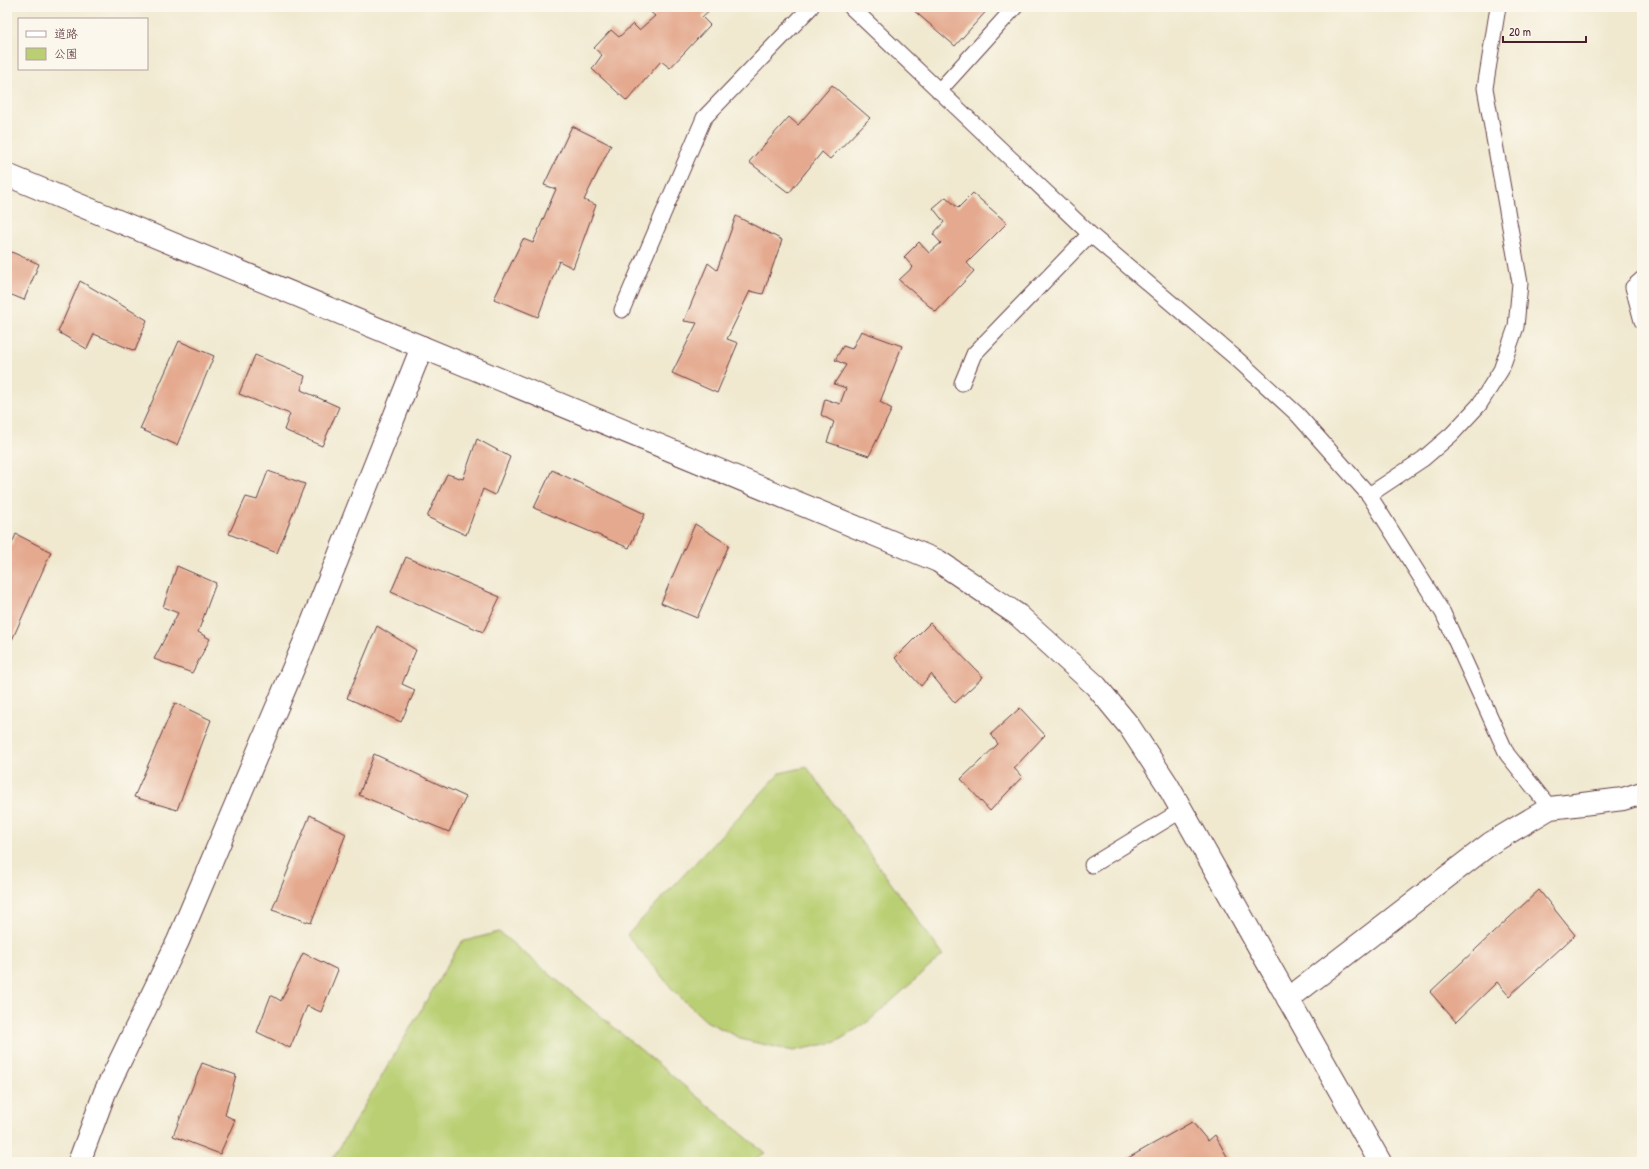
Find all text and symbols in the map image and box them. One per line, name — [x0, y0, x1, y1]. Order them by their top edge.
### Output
legend — [18, 18, 148, 70]
scale bar — [1503, 18, 1586, 44]
text: 20 m — [1509, 23, 1531, 40]
text: 道路 — [54, 25, 78, 42]
text: 公園 — [54, 45, 78, 62]

